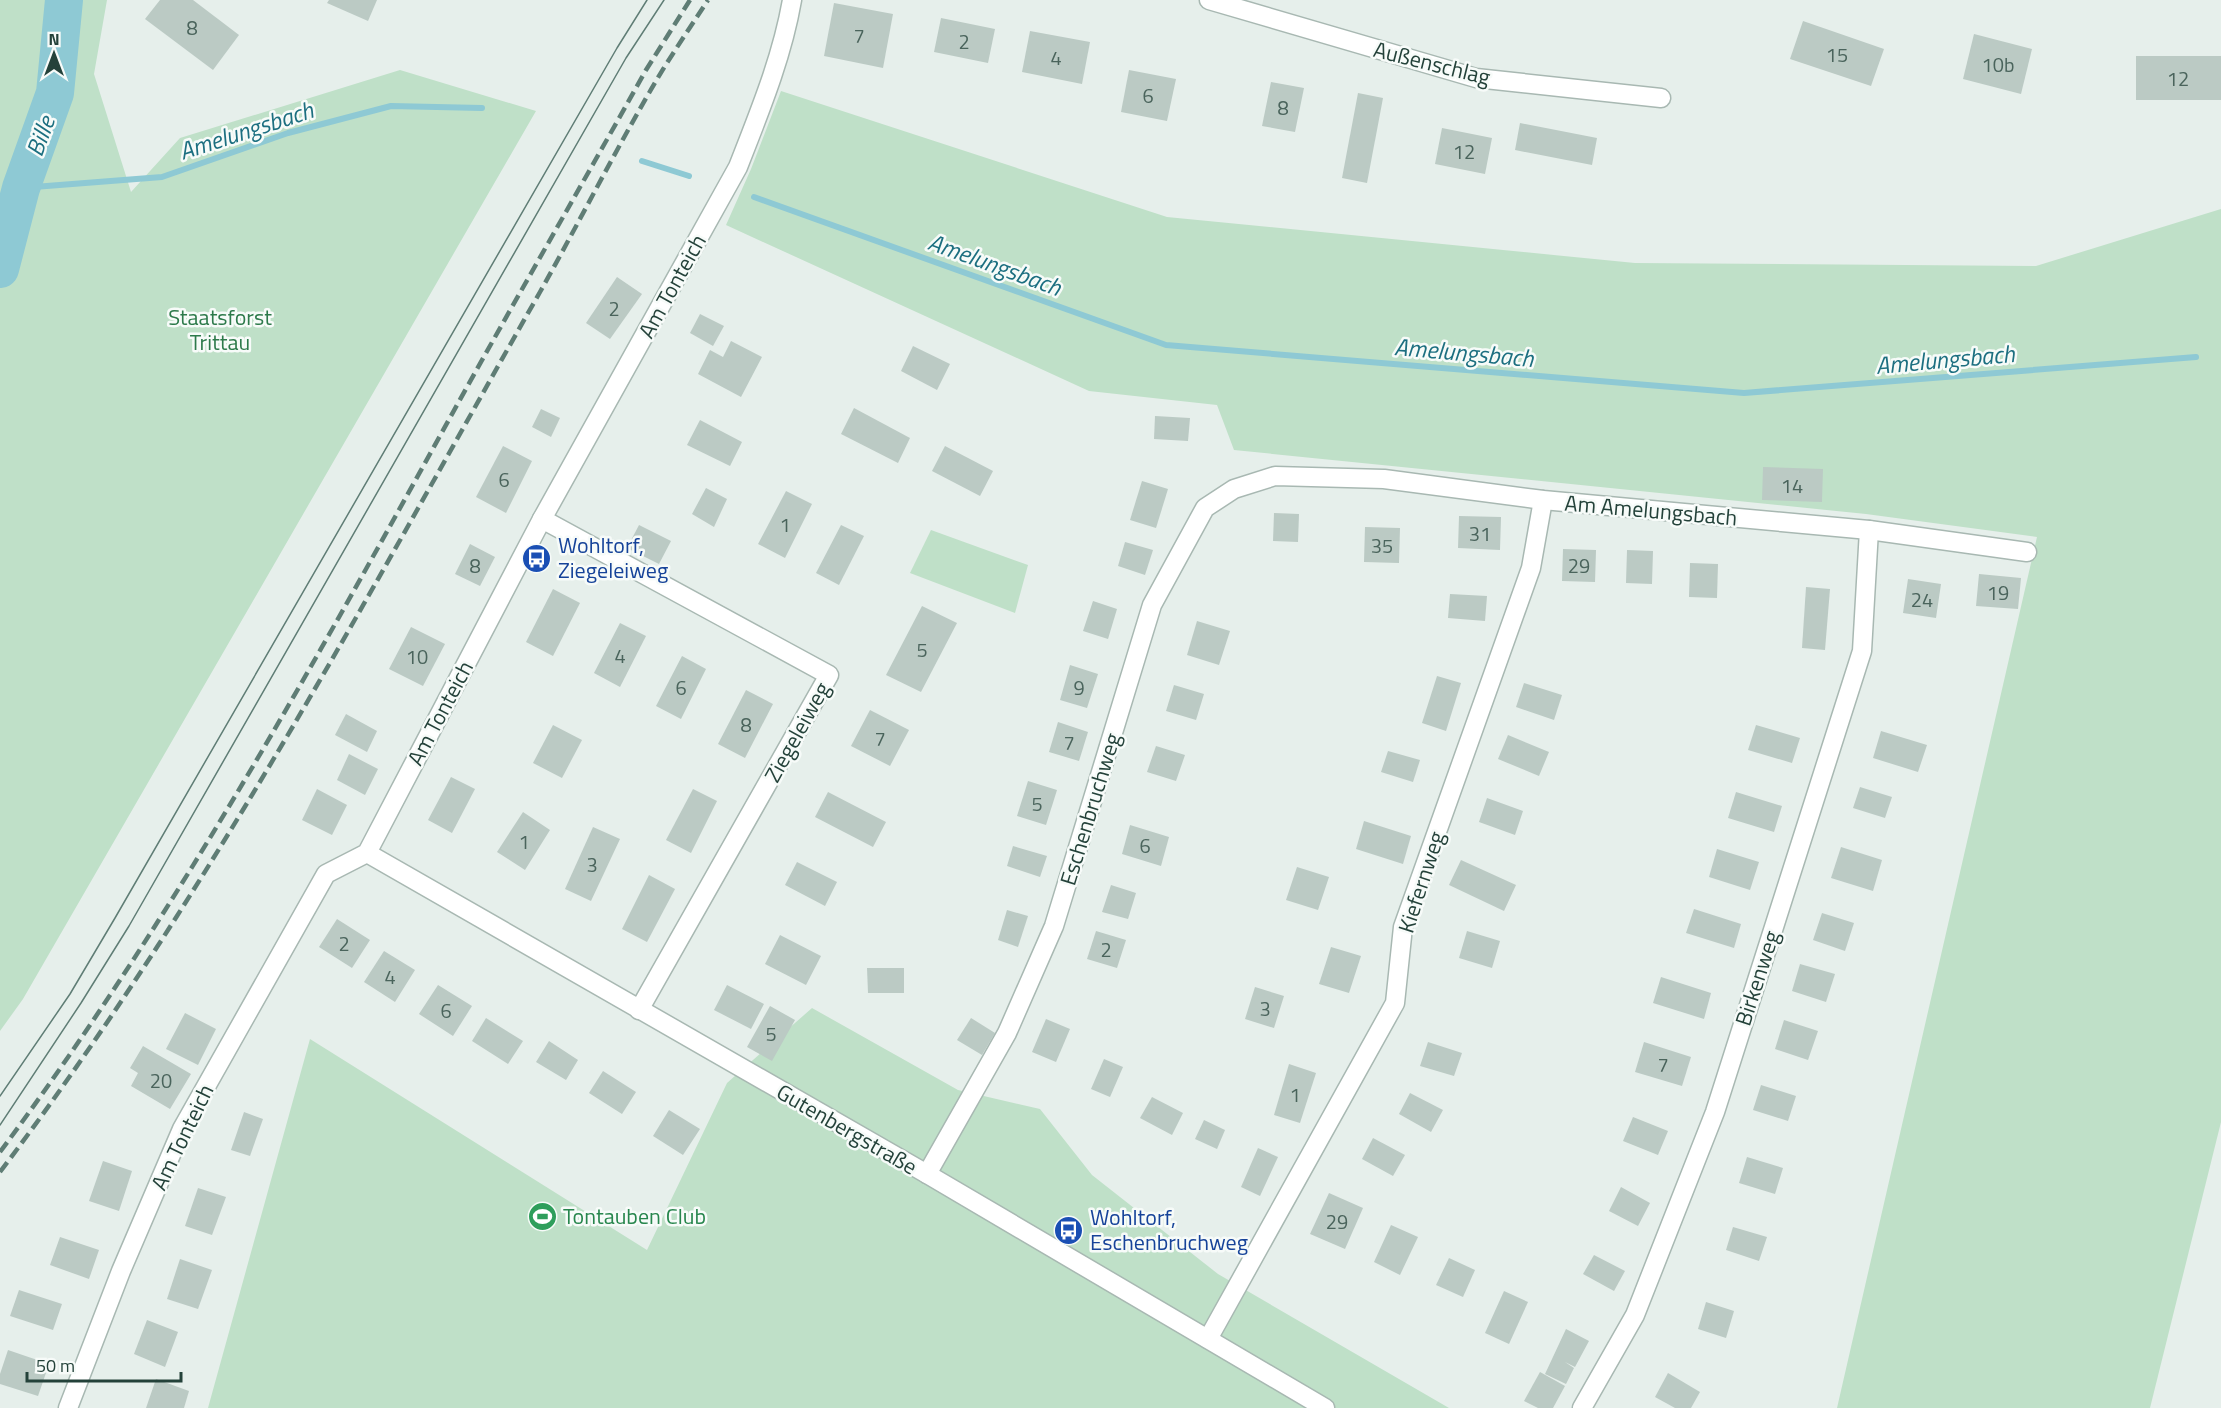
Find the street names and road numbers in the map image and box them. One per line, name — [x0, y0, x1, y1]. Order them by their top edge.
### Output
street label: Außenschlag — [1370, 32, 1494, 94]
street label: Am Tonteich — [629, 228, 715, 344]
street label: Am Amelungsbach — [1563, 486, 1739, 534]
street label: Am Tonteich — [398, 655, 482, 771]
street label: Ziegeleiweg — [755, 676, 839, 788]
street label: Eschenbruchweg — [1051, 728, 1129, 890]
street label: Kiefernweg — [1389, 827, 1453, 937]
street label: Birkenweg — [1726, 926, 1788, 1030]
street label: Gutenbergstraße — [770, 1075, 924, 1183]
street label: Am Tonteich — [142, 1078, 222, 1196]

